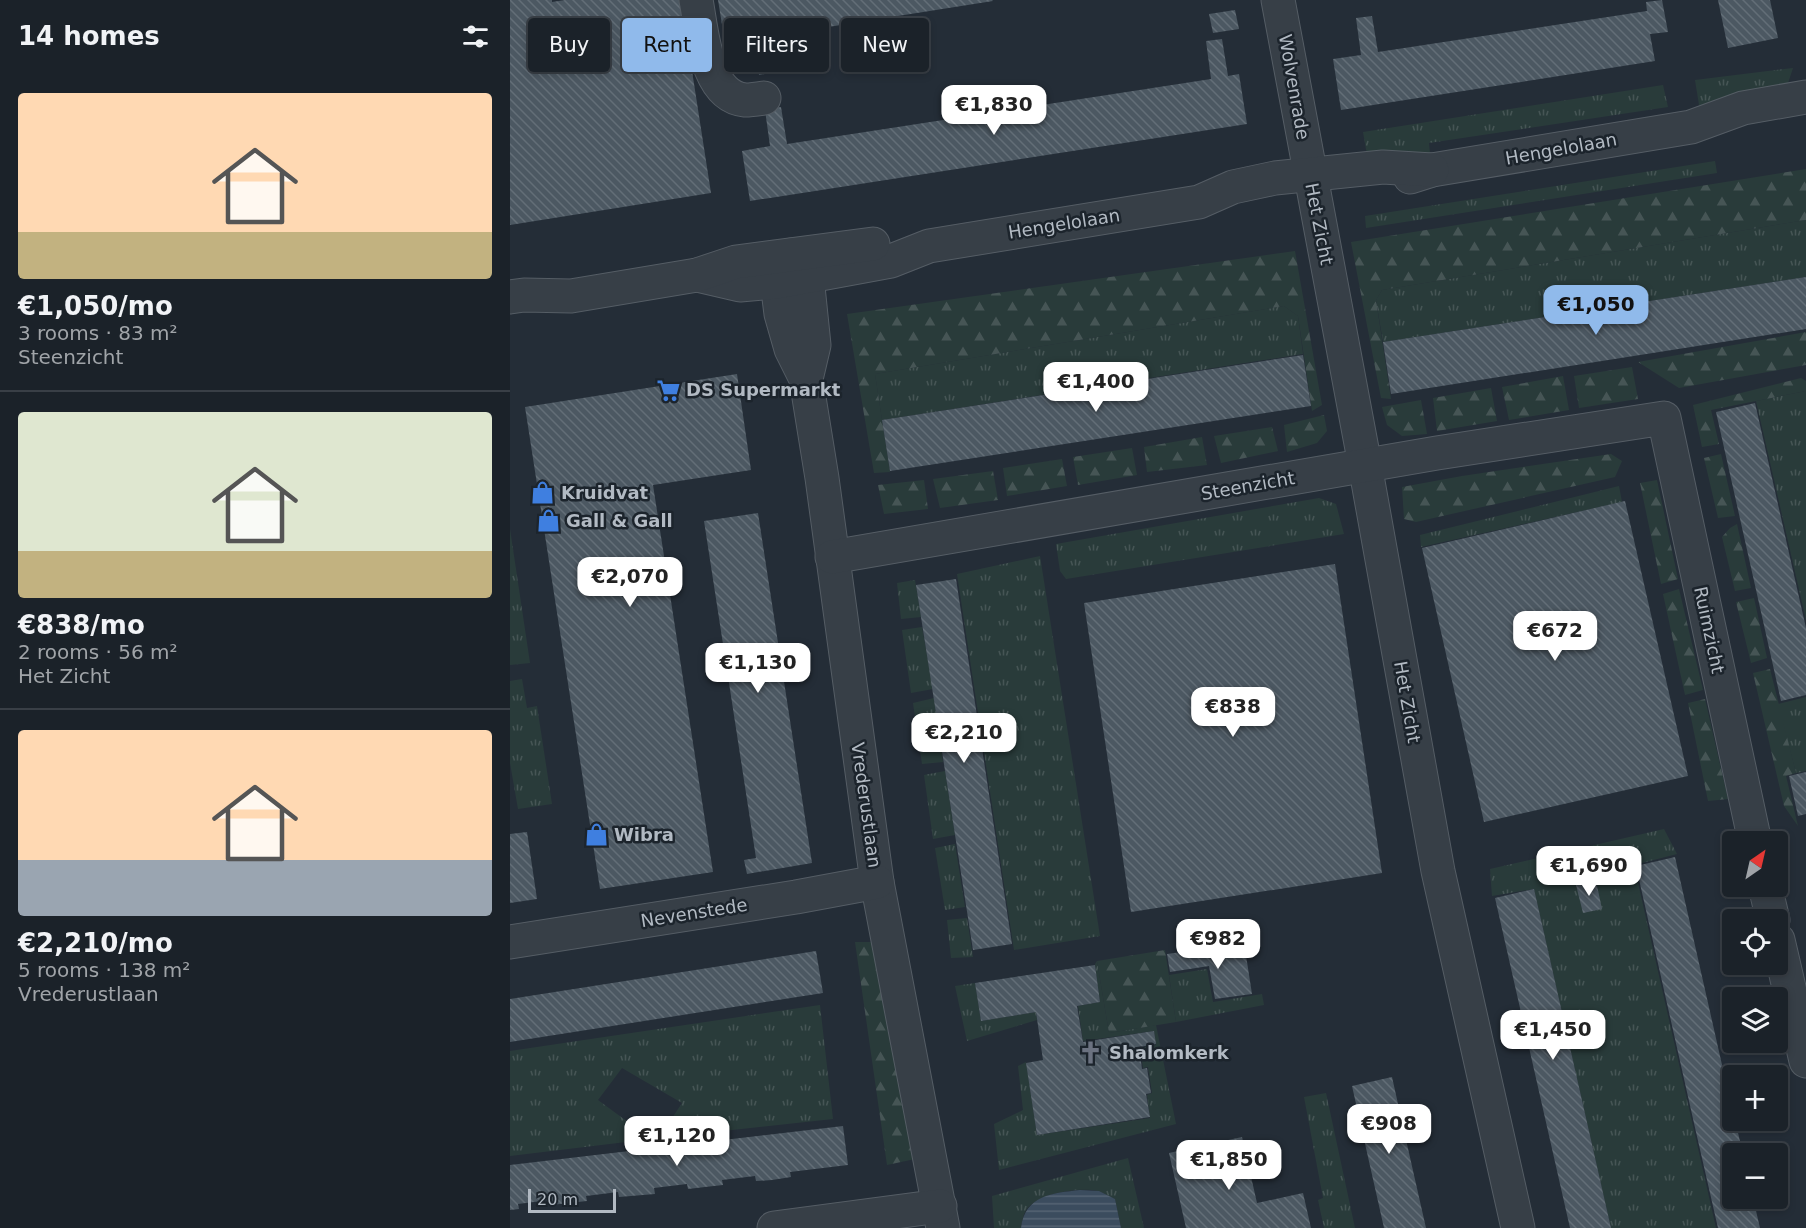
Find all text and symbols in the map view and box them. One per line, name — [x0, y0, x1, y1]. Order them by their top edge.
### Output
chip: Buy — [528, 18, 610, 72]
chip: Rent — [622, 18, 712, 72]
chip: Filters — [724, 18, 829, 72]
chip: New — [841, 18, 929, 72]
icon: filters — [459, 20, 492, 53]
text: 14 homes — [18, 21, 160, 51]
street label: Wolvenrade — [1275, 32, 1314, 141]
pin: €1,830 — [945, 85, 1043, 136]
text: €1,830 — [955, 92, 1033, 116]
street label: Hengelolaan — [1503, 128, 1618, 169]
icon: home — [201, 132, 309, 240]
street label: Het Zicht — [1301, 181, 1338, 267]
street label: Hengelolaan — [1006, 204, 1121, 243]
pin: €1,050 — [1547, 285, 1645, 336]
text: €1,050/mo — [18, 291, 173, 321]
text: €1,050 — [1557, 292, 1635, 316]
text: 3 rooms · 83 m² — [18, 321, 178, 345]
text: Steenzicht — [18, 345, 123, 369]
pin: €1,400 — [1047, 362, 1145, 413]
text: €1,400 — [1057, 369, 1135, 393]
supermarket icon: DS Supermarkt — [655, 377, 681, 403]
place label: DS Supermarkt — [686, 379, 841, 400]
icon: home — [201, 451, 309, 559]
street label: Steenzicht — [1199, 467, 1296, 504]
shop icon: Kruidvat — [530, 480, 556, 506]
place label: Kruidvat — [561, 482, 649, 503]
shop icon: Gall & Gall — [535, 508, 561, 534]
place label: Gall & Gall — [566, 510, 673, 531]
pin: €2,070 — [581, 557, 679, 608]
text: €2,070 — [591, 564, 669, 588]
street label: Ruimzicht — [1690, 584, 1729, 675]
text: €838/mo — [18, 610, 145, 640]
pin: €672 — [1519, 611, 1591, 662]
text: €672 — [1527, 618, 1583, 642]
text: 2 rooms · 56 m² — [18, 640, 178, 664]
pin: €1,130 — [709, 643, 807, 694]
text: €1,130 — [719, 650, 797, 674]
street label: Het Zicht — [1390, 659, 1425, 745]
text: Het Zicht — [18, 664, 110, 688]
pin: €838 — [1197, 687, 1269, 738]
text: €838 — [1205, 694, 1261, 718]
pin: €2,210 — [915, 713, 1013, 764]
text: €2,210 — [925, 720, 1003, 744]
street label: Vrederustlaan — [847, 741, 886, 869]
icon: home — [201, 769, 309, 877]
shop icon: Wibra — [583, 822, 609, 848]
place label: Wibra — [614, 824, 674, 845]
north arrow — [1722, 831, 1788, 897]
map controls — [1722, 831, 1788, 1209]
pin: €1,690 — [1540, 846, 1638, 897]
text: €1,690 — [1550, 853, 1628, 877]
street label: Nevenstede — [639, 894, 749, 931]
button: locate — [1722, 909, 1788, 975]
pin: €982 — [1182, 919, 1254, 970]
text: €982 — [1190, 926, 1246, 950]
text: €2,210/mo — [18, 928, 173, 958]
text: 5 rooms · 138 m² — [18, 958, 190, 982]
text: Vrederustlaan — [18, 982, 159, 1006]
button: layers — [1722, 987, 1788, 1053]
pin: €1,450 — [1504, 1010, 1602, 1061]
text: €1,450 — [1514, 1017, 1592, 1041]
church icon: Shalomkerk — [1078, 1040, 1104, 1066]
place label: Shalomkerk — [1109, 1042, 1230, 1063]
button: + — [1722, 1065, 1788, 1131]
pin: €908 — [1353, 1104, 1425, 1155]
text: €908 — [1361, 1111, 1417, 1135]
pin: €1,120 — [628, 1116, 726, 1167]
text: €1,120 — [638, 1123, 716, 1147]
pin: €1,850 — [1180, 1140, 1278, 1191]
button: − — [1722, 1143, 1788, 1209]
text: €1,850 — [1190, 1147, 1268, 1171]
scale bar — [528, 1186, 616, 1214]
text: 20 m — [537, 1190, 578, 1209]

